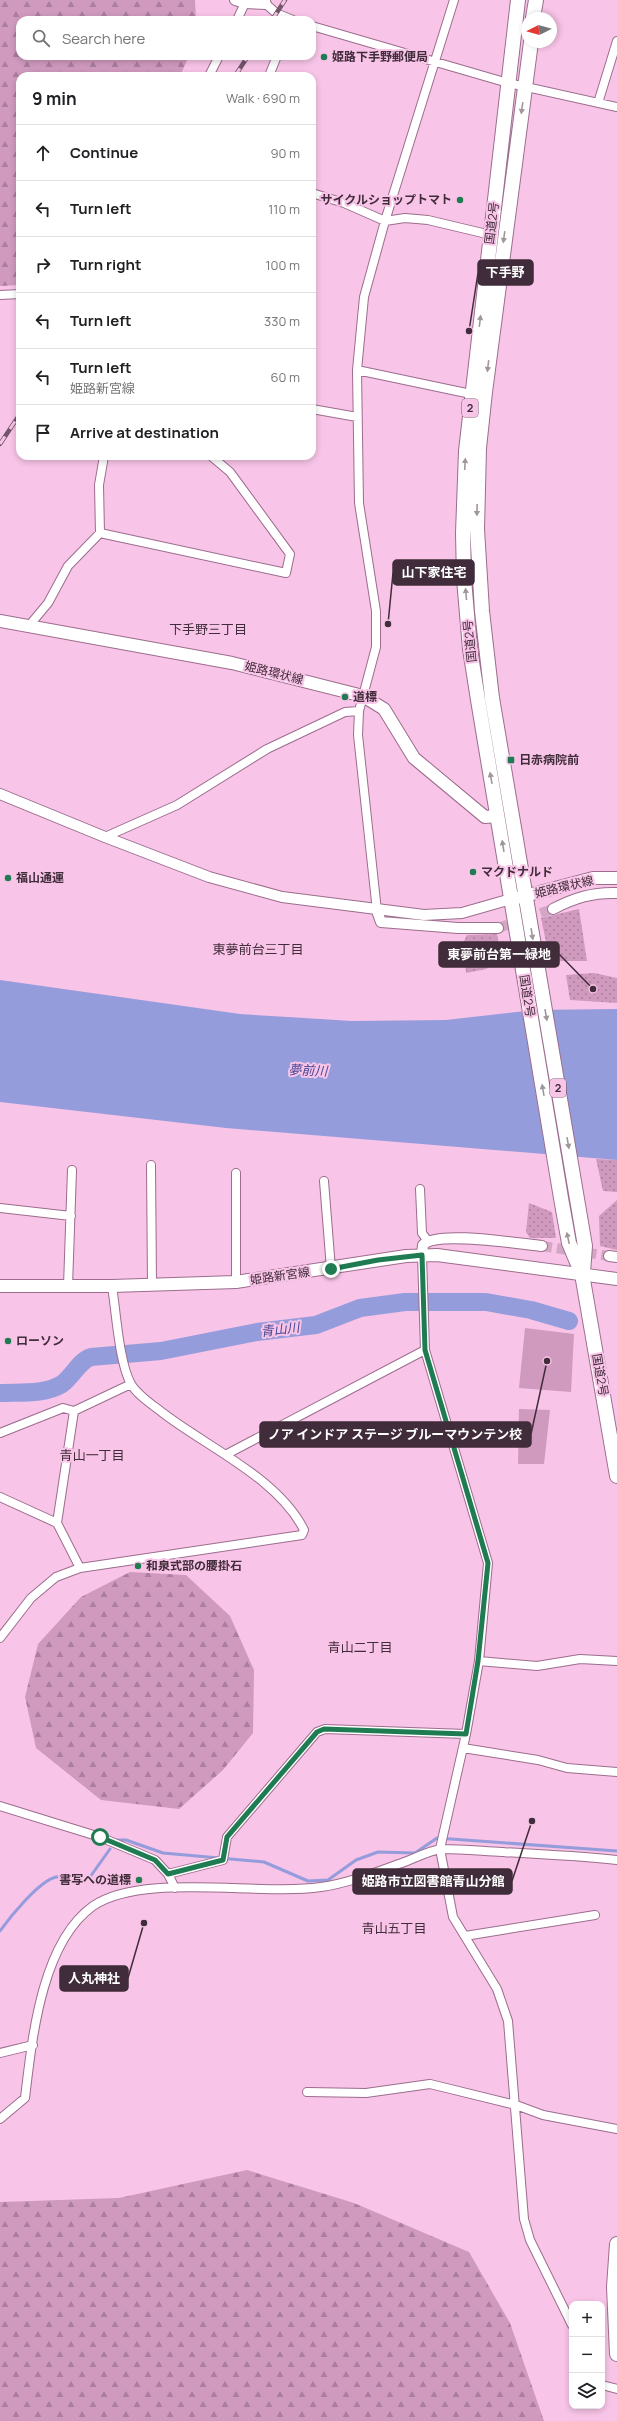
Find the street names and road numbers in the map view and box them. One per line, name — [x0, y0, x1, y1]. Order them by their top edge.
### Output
street label: 国道2号 — [480, 201, 503, 245]
road number: 2 — [462, 399, 478, 417]
street label: 国道2号 — [459, 619, 480, 663]
street label: 姫路環状線 — [243, 657, 305, 688]
street label: 姫路環状線 — [533, 871, 595, 902]
street label: 国道2号 — [516, 973, 539, 1018]
road number: 2 — [550, 1079, 566, 1097]
street label: 姫路新宮線 — [249, 1263, 311, 1288]
street label: 国道2号 — [588, 1352, 613, 1397]

